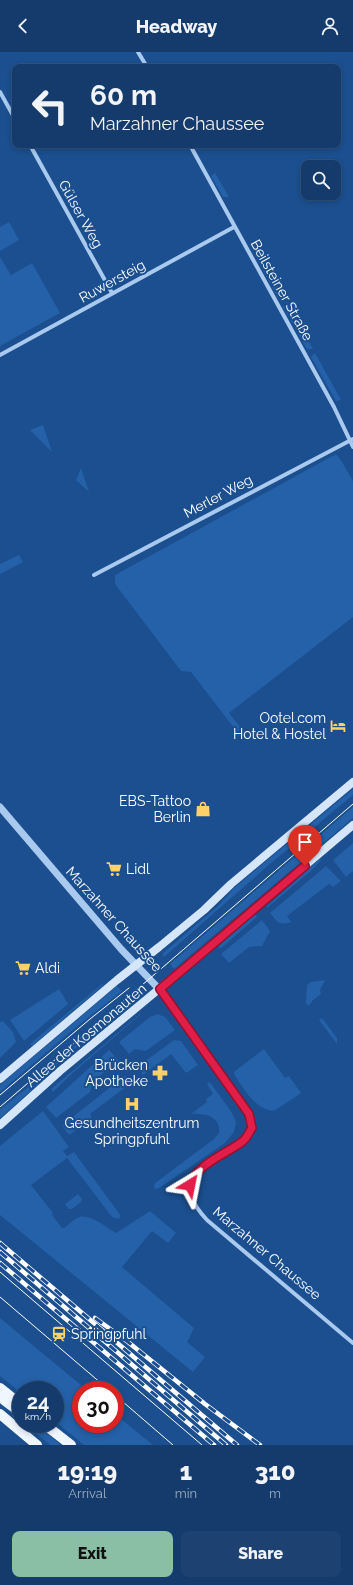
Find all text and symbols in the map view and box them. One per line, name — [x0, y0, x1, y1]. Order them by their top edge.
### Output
icon: back — [12, 15, 34, 37]
icon: person — [319, 15, 341, 37]
text: Headway — [136, 16, 217, 37]
text: 60 m — [90, 79, 157, 112]
icon: left — [24, 80, 76, 132]
text: Marzahner Chaussee — [90, 113, 264, 134]
map controls — [301, 160, 341, 200]
button: search — [301, 160, 341, 200]
street label: Gülser Weg — [56, 177, 106, 251]
street label: Beilsteiner Straße — [248, 237, 316, 343]
street label: Ruwersteig — [76, 256, 148, 306]
street label: Merler Weg — [181, 471, 255, 521]
place label: Ootel.com Hotel & Hostel — [233, 710, 326, 742]
hotel icon: Ootel.com Hotel & Hostel — [329, 717, 347, 735]
place label: EBS-Tattoo Berlin — [119, 793, 191, 825]
shop icon: EBS-Tattoo Berlin — [194, 800, 212, 818]
pin — [288, 825, 322, 866]
icon: arrive — [294, 831, 316, 853]
supermarket icon: Lidl — [105, 860, 123, 878]
place label: Lidl — [126, 861, 150, 877]
street label: Marzahner Chaussee — [63, 863, 165, 975]
supermarket icon: Aldi — [14, 959, 32, 977]
place label: Aldi — [35, 960, 60, 976]
street label: Allee der Kosmonauten — [23, 980, 149, 1090]
place label: Brücken Apotheke — [85, 1057, 148, 1089]
pharmacy icon: Brücken Apotheke — [151, 1064, 169, 1082]
hospital icon: Gesundheitszentrum Springpfuhl — [123, 1095, 141, 1113]
place label: Gesundheitszentrum Springpfuhl — [65, 1115, 199, 1147]
position arrow — [169, 1164, 211, 1206]
street label: Marzahner Chaussee — [210, 1203, 324, 1303]
station icon: Springpfuhl — [50, 1325, 68, 1343]
place label: Springpfuhl — [71, 1326, 147, 1342]
speed limit sign: 30 — [72, 1381, 124, 1433]
text: 24 — [27, 1390, 49, 1414]
text: km/h — [25, 1411, 51, 1422]
text: 19:19 — [58, 1457, 117, 1486]
text: 1 — [180, 1457, 192, 1486]
text: 310 — [255, 1457, 295, 1486]
text: Arrival — [68, 1486, 106, 1501]
text: min — [175, 1486, 197, 1501]
text: m — [269, 1486, 281, 1501]
button: Exit — [12, 1531, 173, 1577]
button: Share — [181, 1531, 341, 1577]

